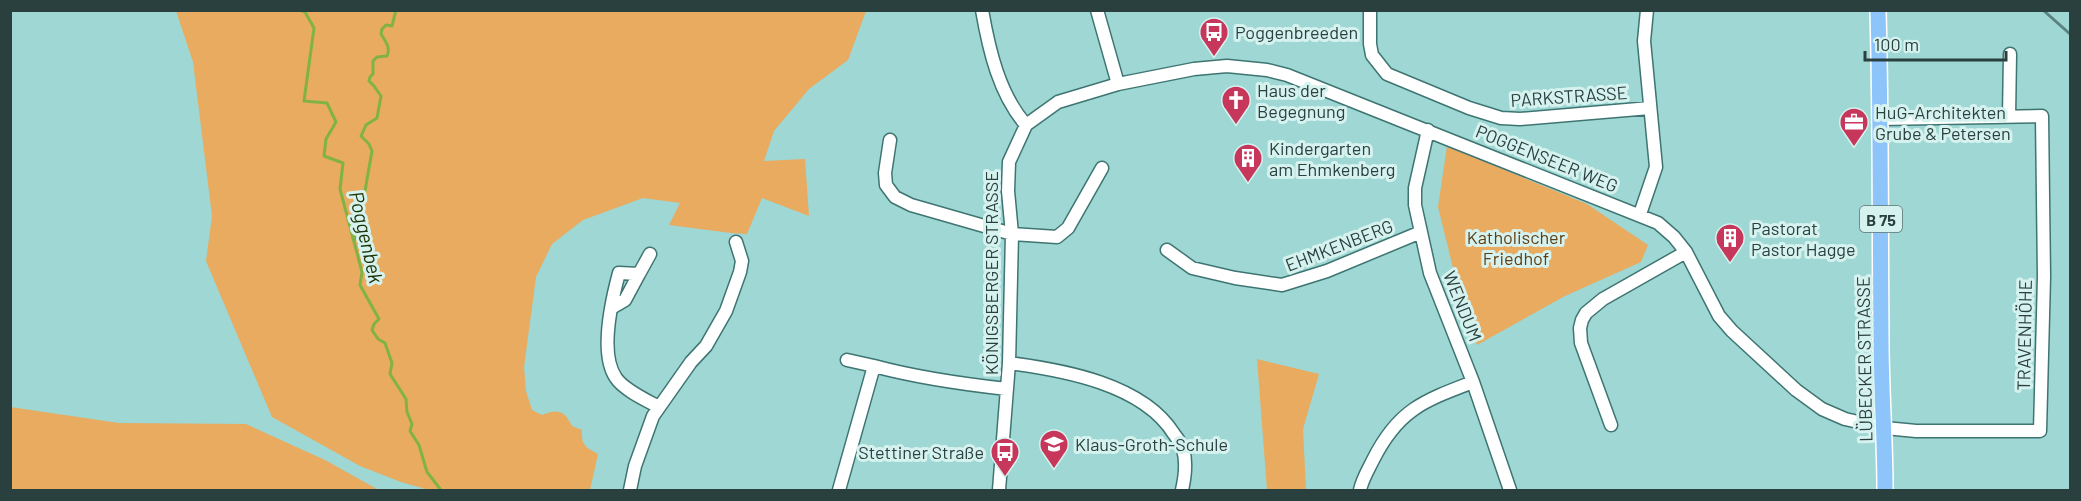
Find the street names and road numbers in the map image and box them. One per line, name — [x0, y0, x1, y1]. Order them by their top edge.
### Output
street label: PARKSTRASSE — [1510, 81, 1628, 111]
street label: POGGENSEER WEG — [1473, 119, 1621, 197]
street label: KÖNIGSBERGER STRASSE — [980, 171, 1002, 375]
road number: B 75 — [1860, 206, 1902, 232]
street label: EHMKENBERG — [1282, 214, 1396, 276]
street label: WENDUM — [1439, 268, 1487, 344]
street label: LÜBECKER STRASSE — [1852, 276, 1876, 442]
street label: TRAVENHÖHE — [2012, 279, 2036, 391]

